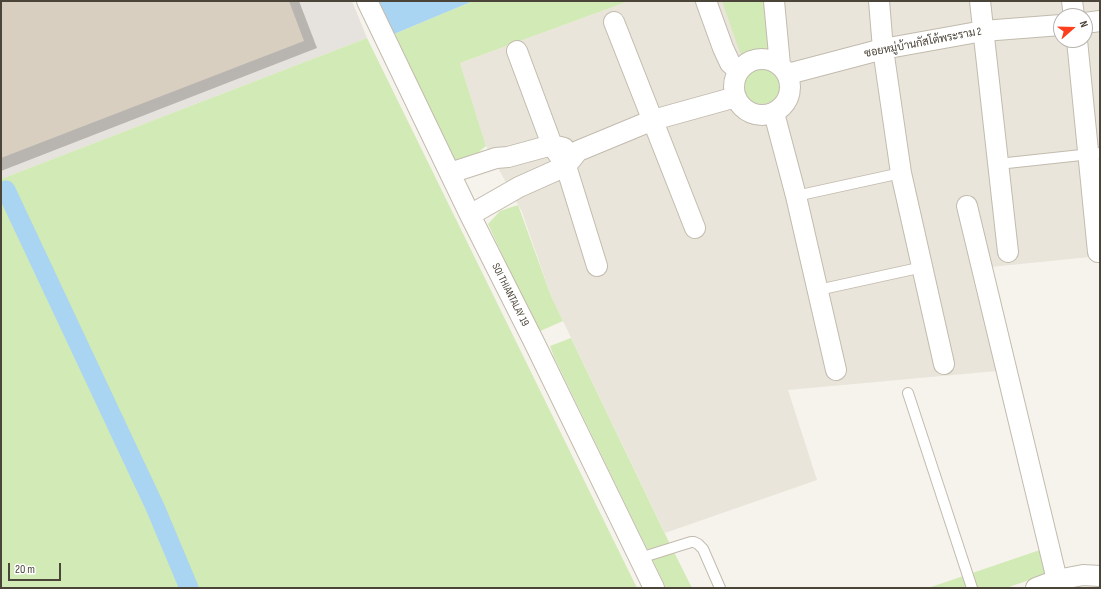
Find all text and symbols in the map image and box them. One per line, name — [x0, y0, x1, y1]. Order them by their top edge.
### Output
north arrow — [1053, 8, 1093, 48]
text: N — [1077, 19, 1091, 29]
street label: ซอยหมู่บ้านกัสโต้พระราม 2 — [863, 25, 983, 61]
street label: SOI THIANTALAY 19 — [488, 261, 532, 329]
scale bar — [10, 555, 63, 581]
text: 20 m — [15, 562, 35, 577]

